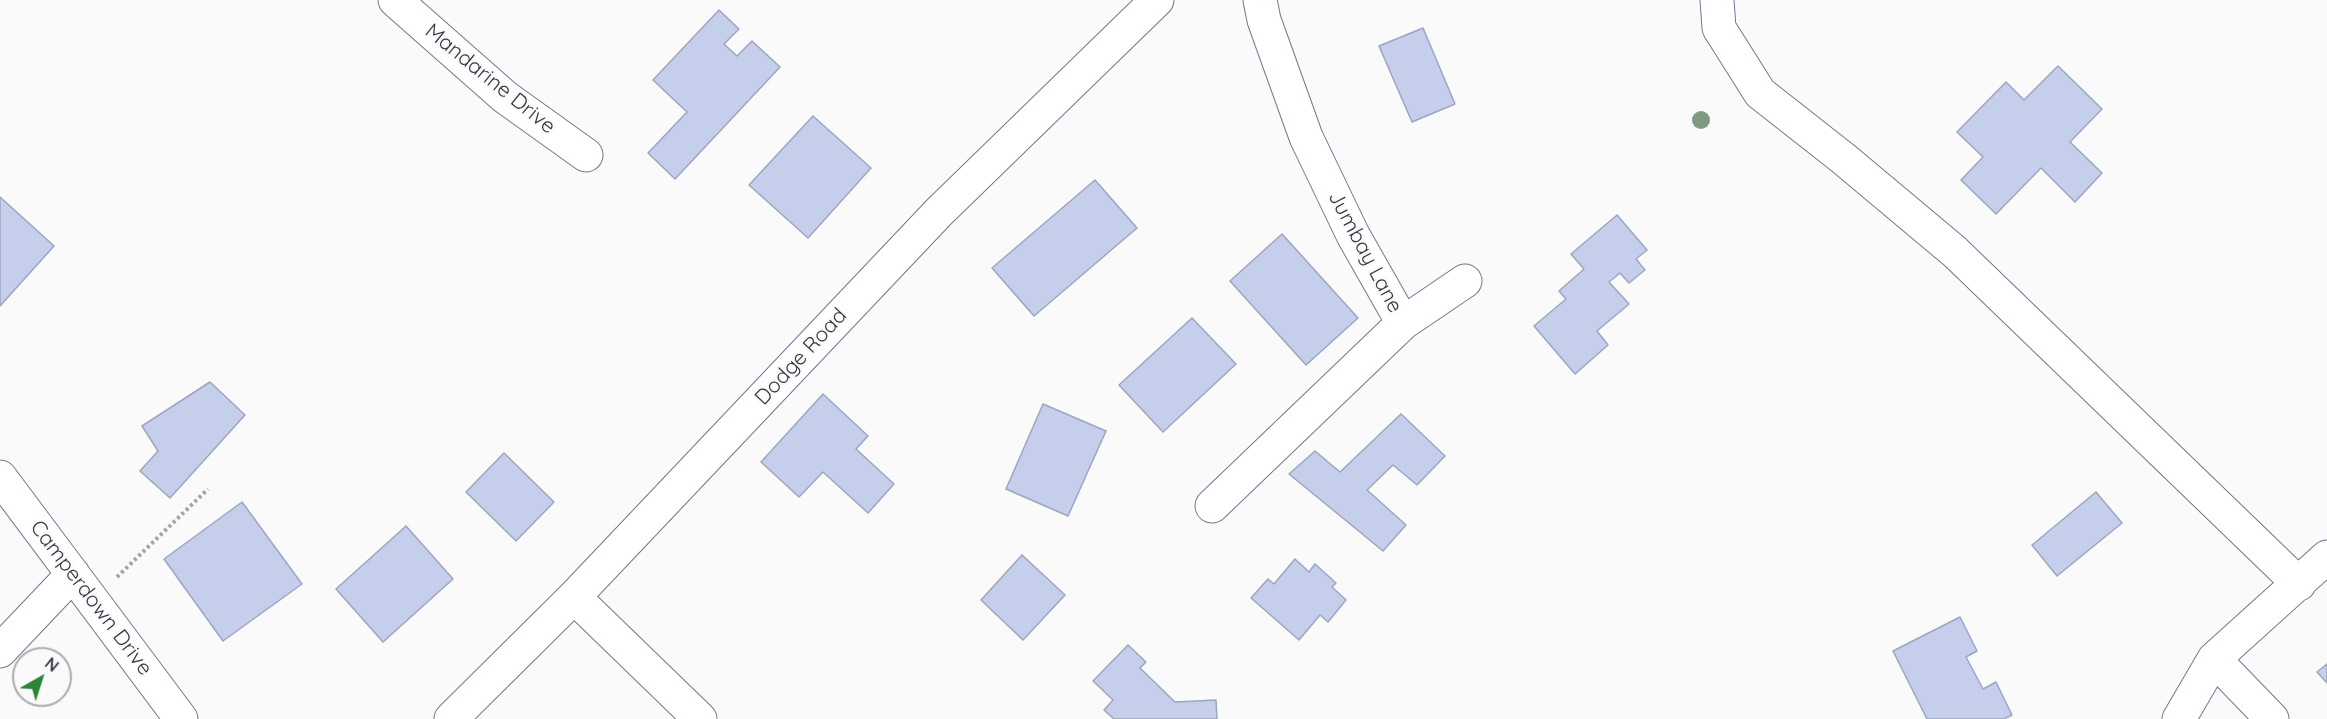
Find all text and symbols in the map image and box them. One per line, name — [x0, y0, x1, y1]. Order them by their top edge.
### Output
street label: Mandarine Drive — [420, 19, 560, 139]
street label: Jumbay Lane — [1322, 187, 1408, 317]
street label: Dodge Road — [750, 303, 852, 411]
street label: Camperdown Drive — [25, 516, 157, 680]
north arrow — [12, 647, 72, 707]
text: N — [41, 653, 63, 676]

